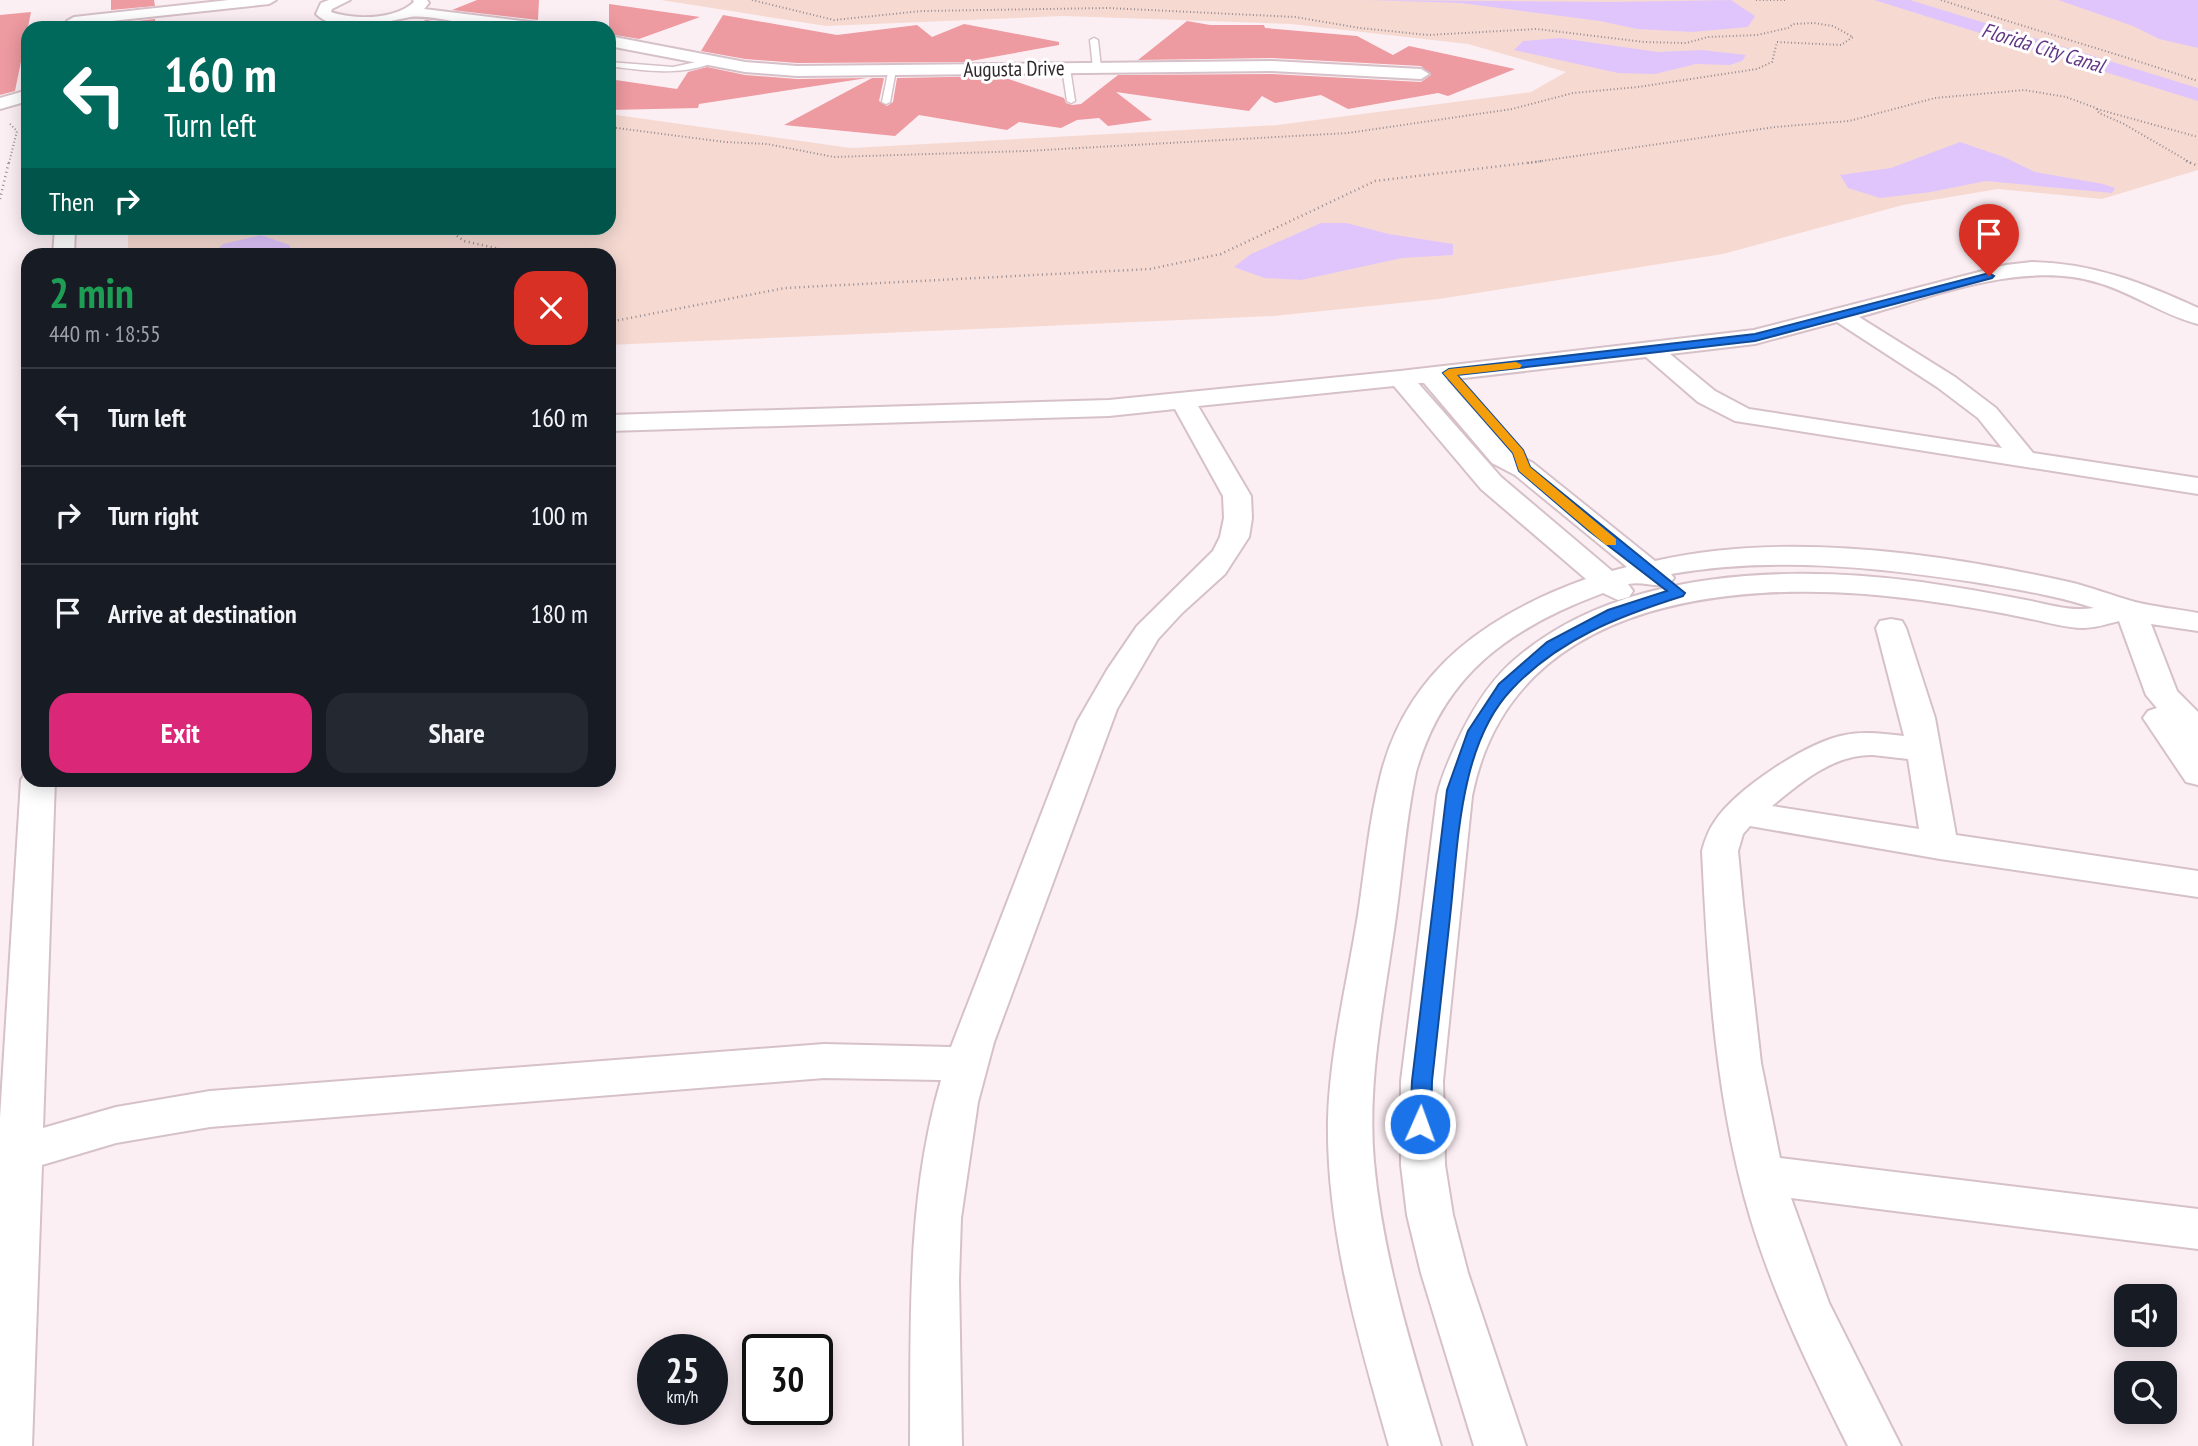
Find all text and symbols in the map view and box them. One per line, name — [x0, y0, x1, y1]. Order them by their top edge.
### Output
water label: Florida City Canal — [1979, 16, 2110, 80]
text: 160 m — [164, 42, 277, 106]
icon: left — [49, 49, 140, 140]
street label: Augusta Drive — [963, 54, 1065, 83]
text: Turn left — [164, 104, 256, 146]
icon: right — [108, 182, 146, 220]
text: Then — [49, 185, 94, 218]
pin — [1959, 204, 2019, 276]
icon: arrive — [1970, 215, 2008, 253]
text: 2 min — [49, 265, 134, 320]
button: close — [514, 271, 588, 345]
text: 440 m · 18:55 — [49, 319, 161, 348]
icon: left — [49, 398, 87, 436]
text: Turn left — [108, 401, 186, 434]
text: 160 m — [530, 401, 588, 434]
icon: right — [49, 496, 87, 534]
text: Turn right — [108, 499, 199, 532]
text: 100 m — [530, 499, 588, 532]
icon: arrive — [49, 594, 87, 632]
text: Arrive at destination — [108, 597, 297, 630]
text: 180 m — [530, 597, 588, 630]
button: Exit — [49, 693, 312, 773]
button: Share — [326, 693, 588, 773]
position arrow — [1383, 1087, 1457, 1161]
map controls — [2114, 1284, 2177, 1424]
button: sound — [2114, 1284, 2177, 1347]
speed limit sign: 30 — [742, 1334, 833, 1425]
text: 25 — [666, 1347, 699, 1393]
button: search — [2114, 1361, 2177, 1424]
text: km/h — [667, 1385, 698, 1408]

